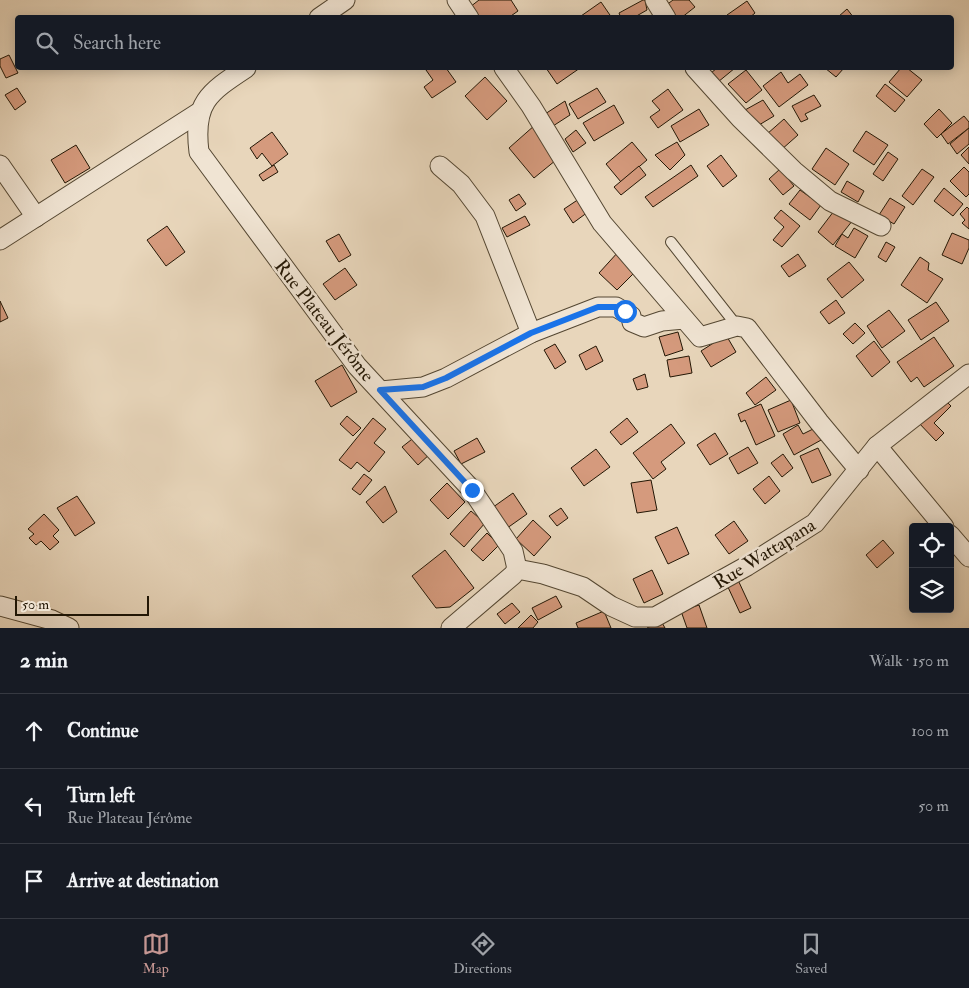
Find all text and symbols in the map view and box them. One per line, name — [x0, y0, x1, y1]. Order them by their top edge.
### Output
search box — [15, 15, 954, 70]
icon: search — [33, 29, 61, 57]
text: Search here — [73, 31, 161, 55]
street label: Rue Plateau Jérôme — [269, 255, 380, 387]
route start — [614, 300, 637, 323]
route end — [461, 479, 484, 502]
street label: Rue Wattapana — [709, 513, 821, 596]
map controls — [909, 523, 954, 613]
button: locate — [909, 523, 954, 568]
button: layers — [909, 568, 954, 613]
scale bar — [15, 593, 149, 616]
text: 50 m — [22, 596, 49, 613]
text: 2 min — [20, 647, 68, 674]
text: Walk · 150 m — [869, 651, 949, 671]
icon: ahead — [20, 717, 48, 745]
text: Continue — [67, 719, 138, 743]
text: 100 m — [911, 721, 949, 741]
text: Turn left — [67, 784, 135, 808]
icon: left — [20, 792, 48, 820]
text: 50 m — [918, 796, 949, 816]
text: Rue Plateau Jérôme — [67, 808, 192, 828]
icon: arrive — [20, 867, 48, 895]
text: Arrive at destination — [67, 869, 219, 893]
tab: Map — [142, 930, 170, 977]
tab: Directions — [453, 930, 512, 977]
tab: Saved — [795, 930, 827, 977]

